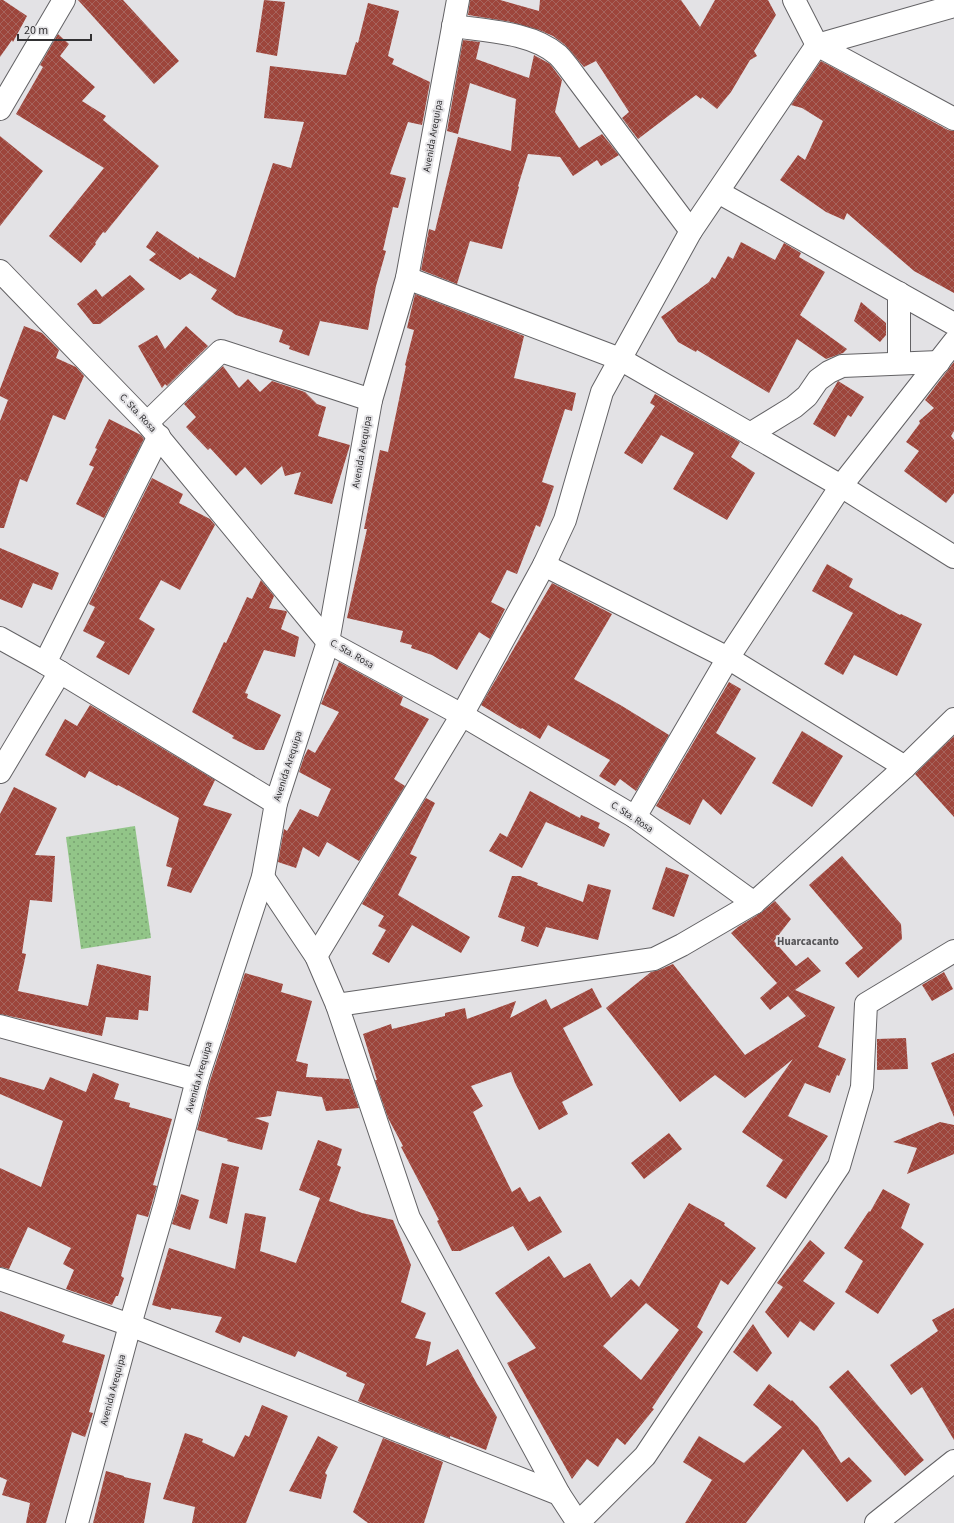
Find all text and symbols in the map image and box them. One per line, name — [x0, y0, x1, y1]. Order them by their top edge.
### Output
scale bar — [18, 16, 91, 42]
text: 20 m — [24, 22, 48, 39]
street label: Avenida Arequipa — [420, 99, 446, 173]
street label: C. Sta. Rosa — [116, 391, 160, 435]
street label: Avenida Arequipa — [349, 415, 375, 489]
street label: C. Sta. Rosa — [328, 636, 376, 672]
street label: Avenida Arequipa — [270, 729, 306, 803]
street label: C. Sta. Rosa — [608, 798, 656, 836]
district label: Huarcacanto — [777, 934, 839, 949]
street label: Avenida Arequipa — [182, 1040, 216, 1114]
street label: Avenida Arequipa — [97, 1353, 129, 1427]

